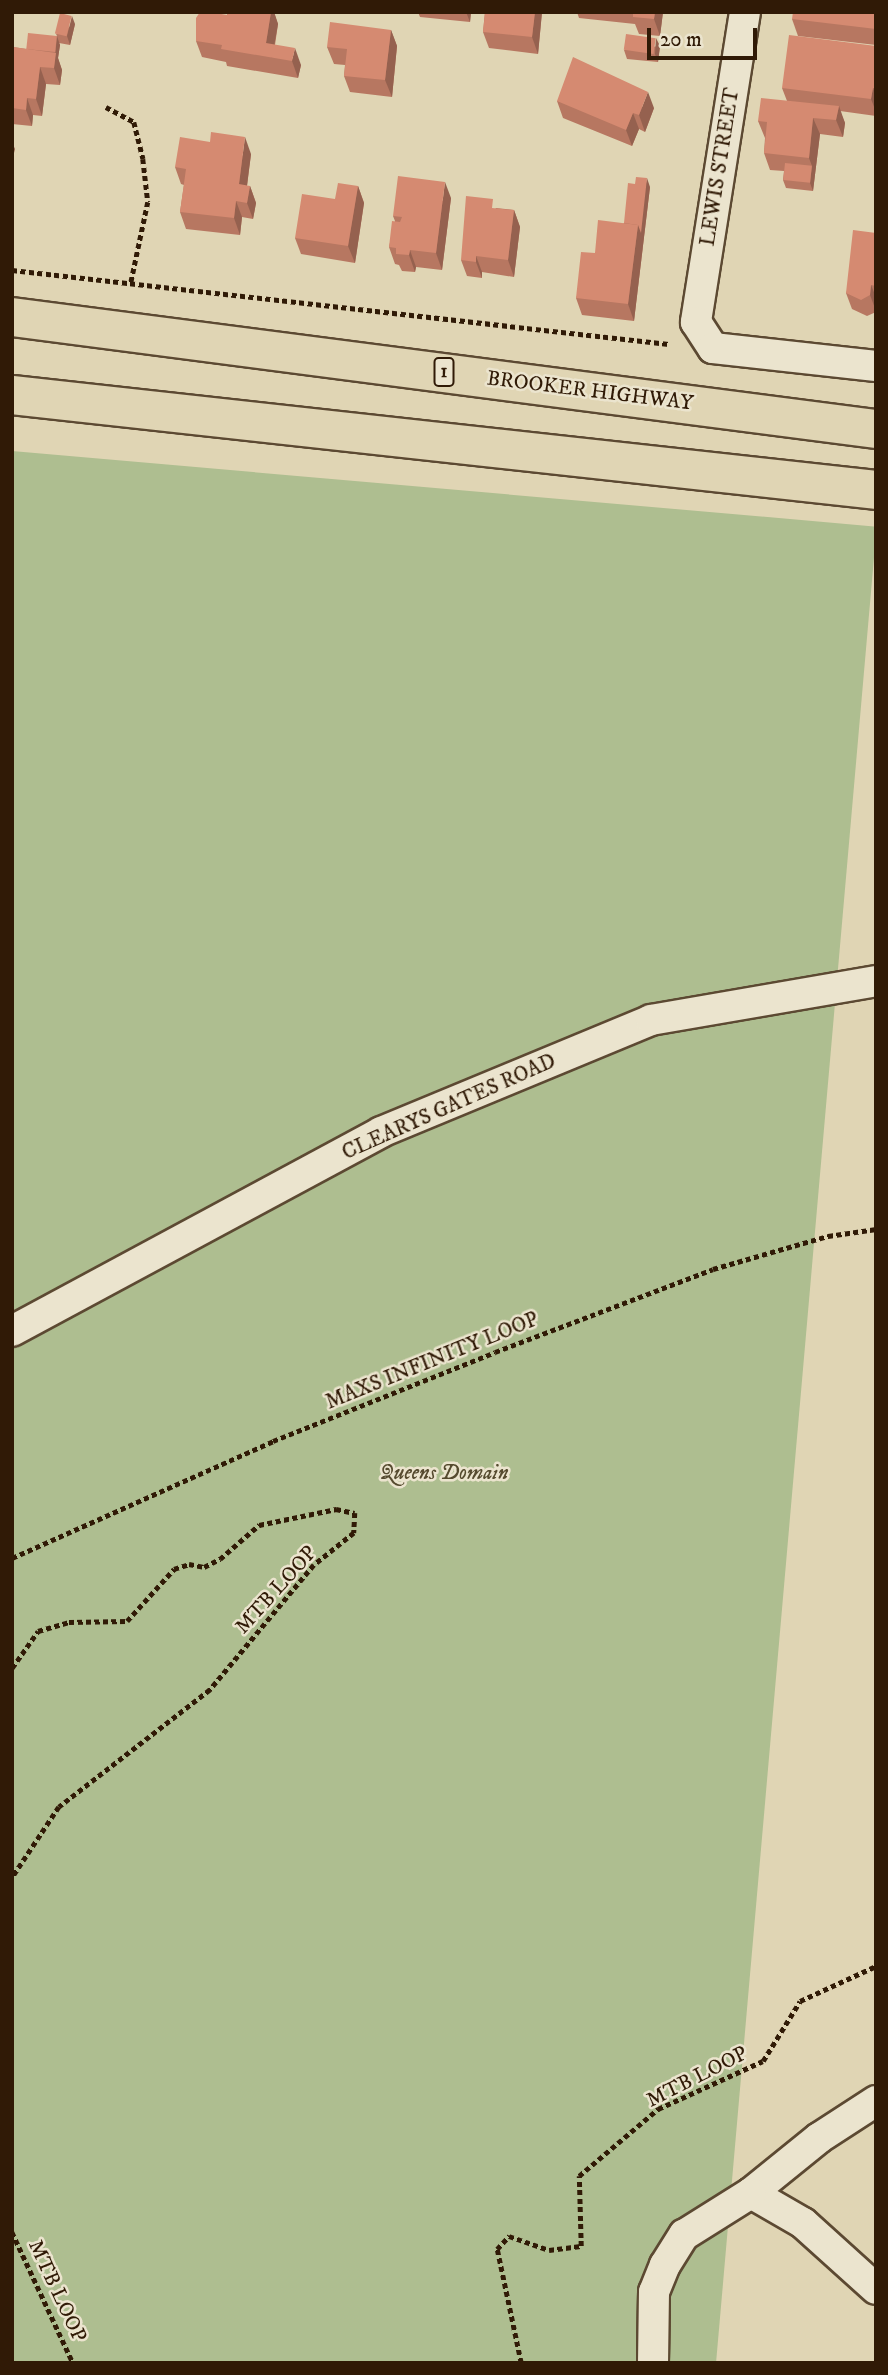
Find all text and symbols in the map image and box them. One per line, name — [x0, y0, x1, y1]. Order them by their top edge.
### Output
scale bar — [650, 14, 760, 58]
text: 20 m — [660, 27, 702, 53]
street label: LEWIS STREET — [695, 86, 745, 248]
road number: 1 — [434, 356, 454, 388]
street label: BROOKER HIGHWAY — [485, 366, 695, 416]
street label: CLEARYS GATES ROAD — [338, 1048, 560, 1166]
street label: MAXS INFINITY LOOP — [322, 1307, 542, 1415]
park label: Queens Domain — [380, 1460, 508, 1486]
street label: MTB LOOP — [230, 1541, 322, 1639]
street label: MTB LOOP — [642, 2041, 752, 2113]
street label: MTB LOOP — [22, 2236, 92, 2346]

